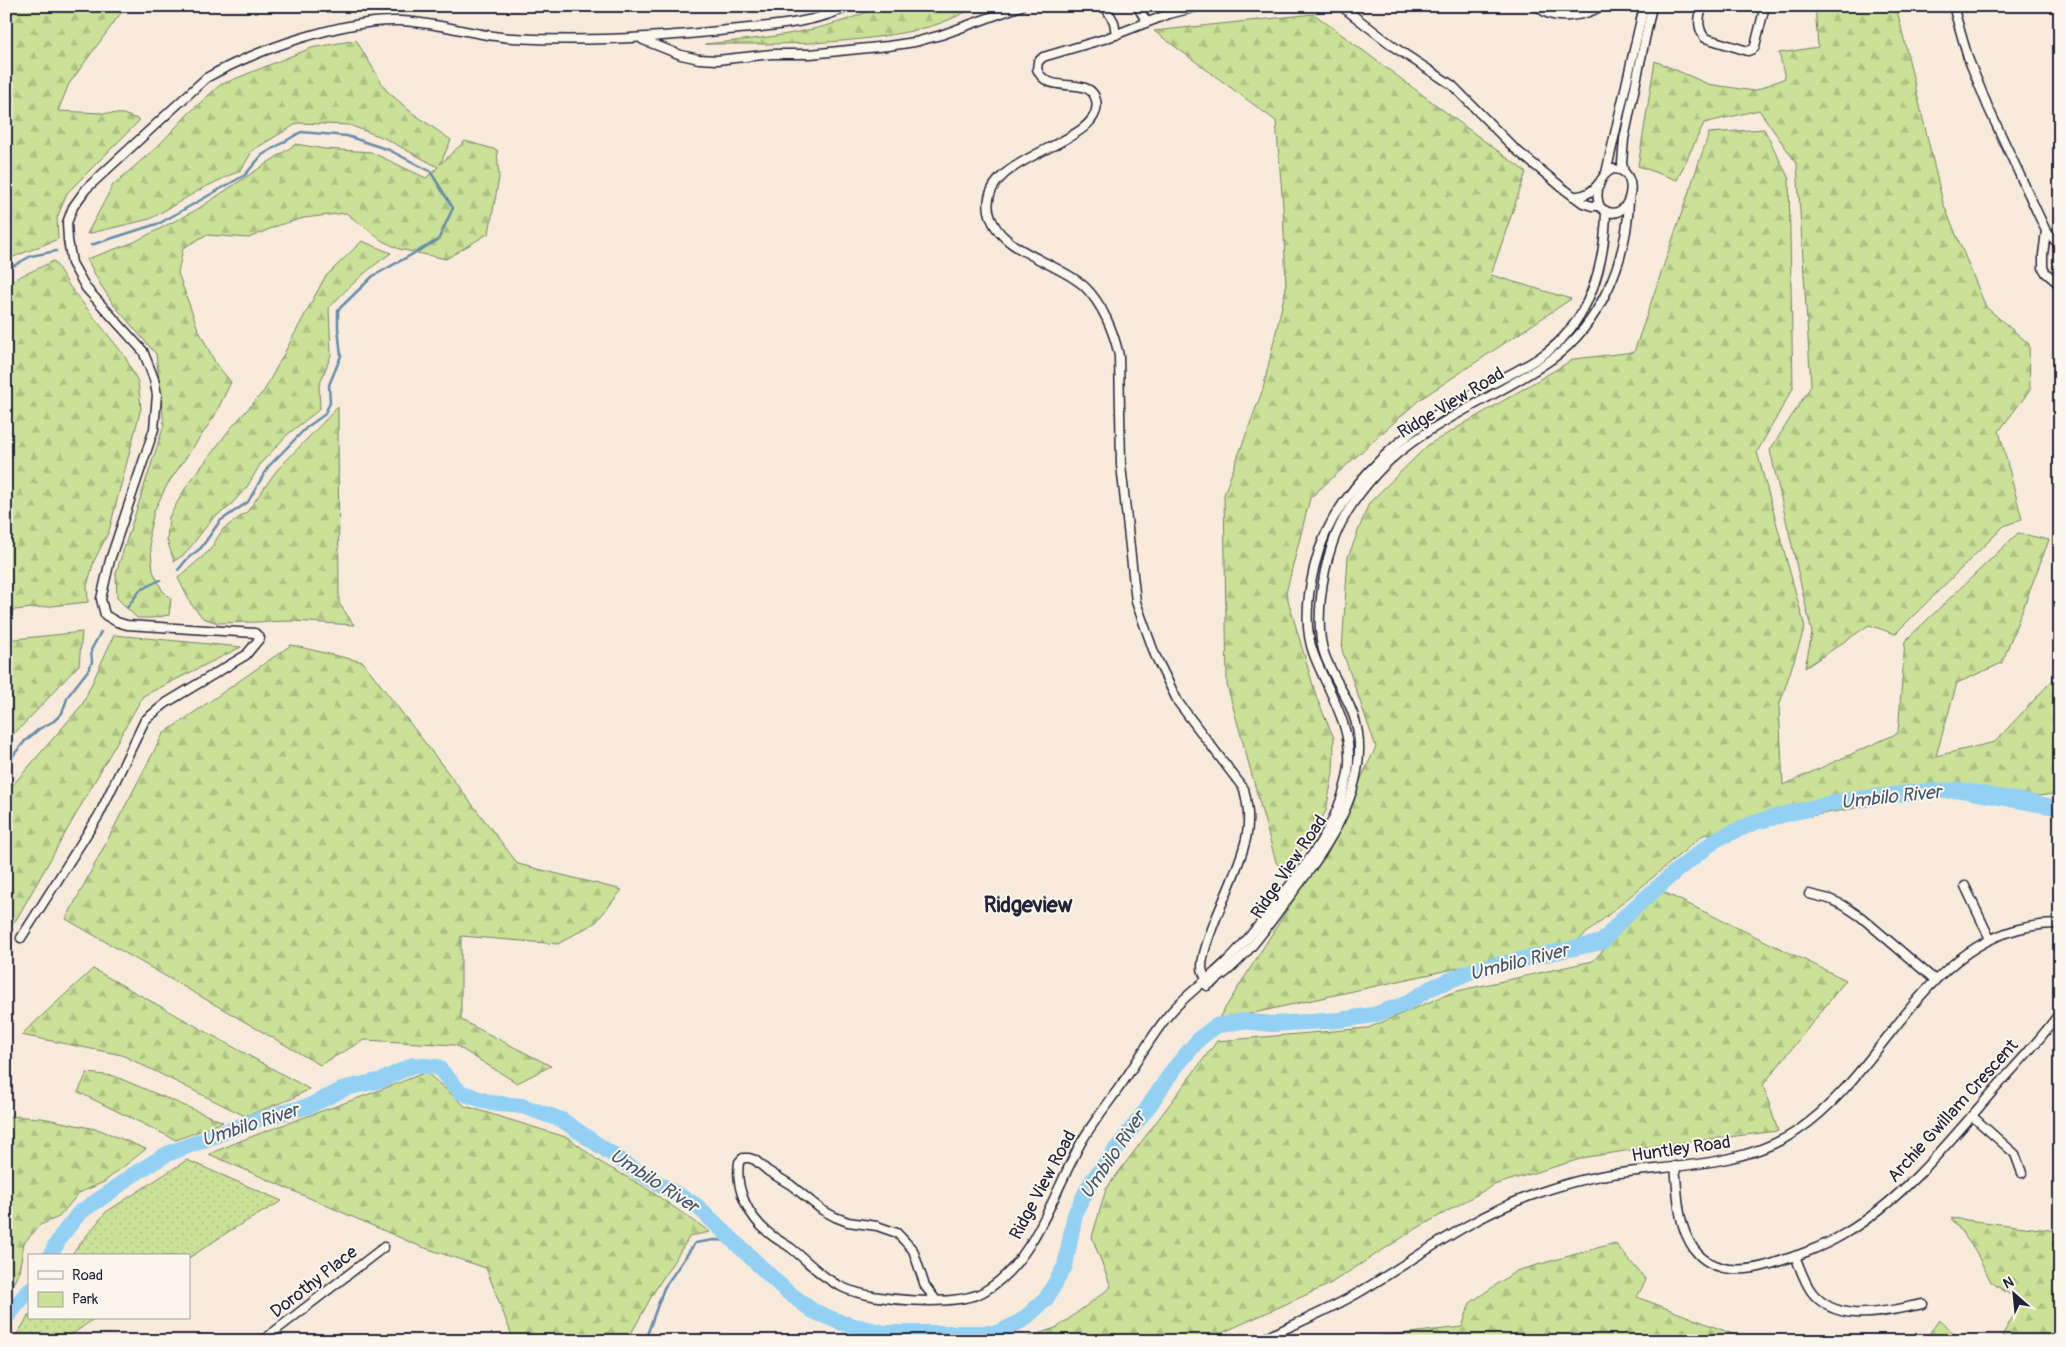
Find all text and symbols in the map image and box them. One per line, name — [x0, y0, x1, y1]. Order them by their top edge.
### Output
street label: Ridge View Road — [1393, 362, 1509, 444]
water label: Umbilo River — [1840, 780, 1945, 814]
street label: Ridge View Road — [1246, 811, 1332, 923]
district label: Ridgeview — [984, 891, 1072, 919]
water label: Umbilo River — [1467, 938, 1573, 986]
street label: Archie Gwillam Crescent — [1883, 1034, 2024, 1187]
water label: Umbilo River — [198, 1097, 304, 1152]
water label: Umbilo River — [1075, 1105, 1152, 1203]
street label: Ridge View Road — [1005, 1126, 1081, 1244]
street label: Huntley Road — [1630, 1131, 1732, 1167]
water label: Umbilo River — [605, 1144, 705, 1220]
street label: Dorothy Place — [266, 1241, 362, 1323]
legend — [28, 1254, 190, 1320]
text: Road — [72, 1266, 103, 1285]
north arrow — [1988, 1270, 2038, 1320]
text: N — [2000, 1273, 2016, 1293]
text: Park — [72, 1290, 99, 1309]

